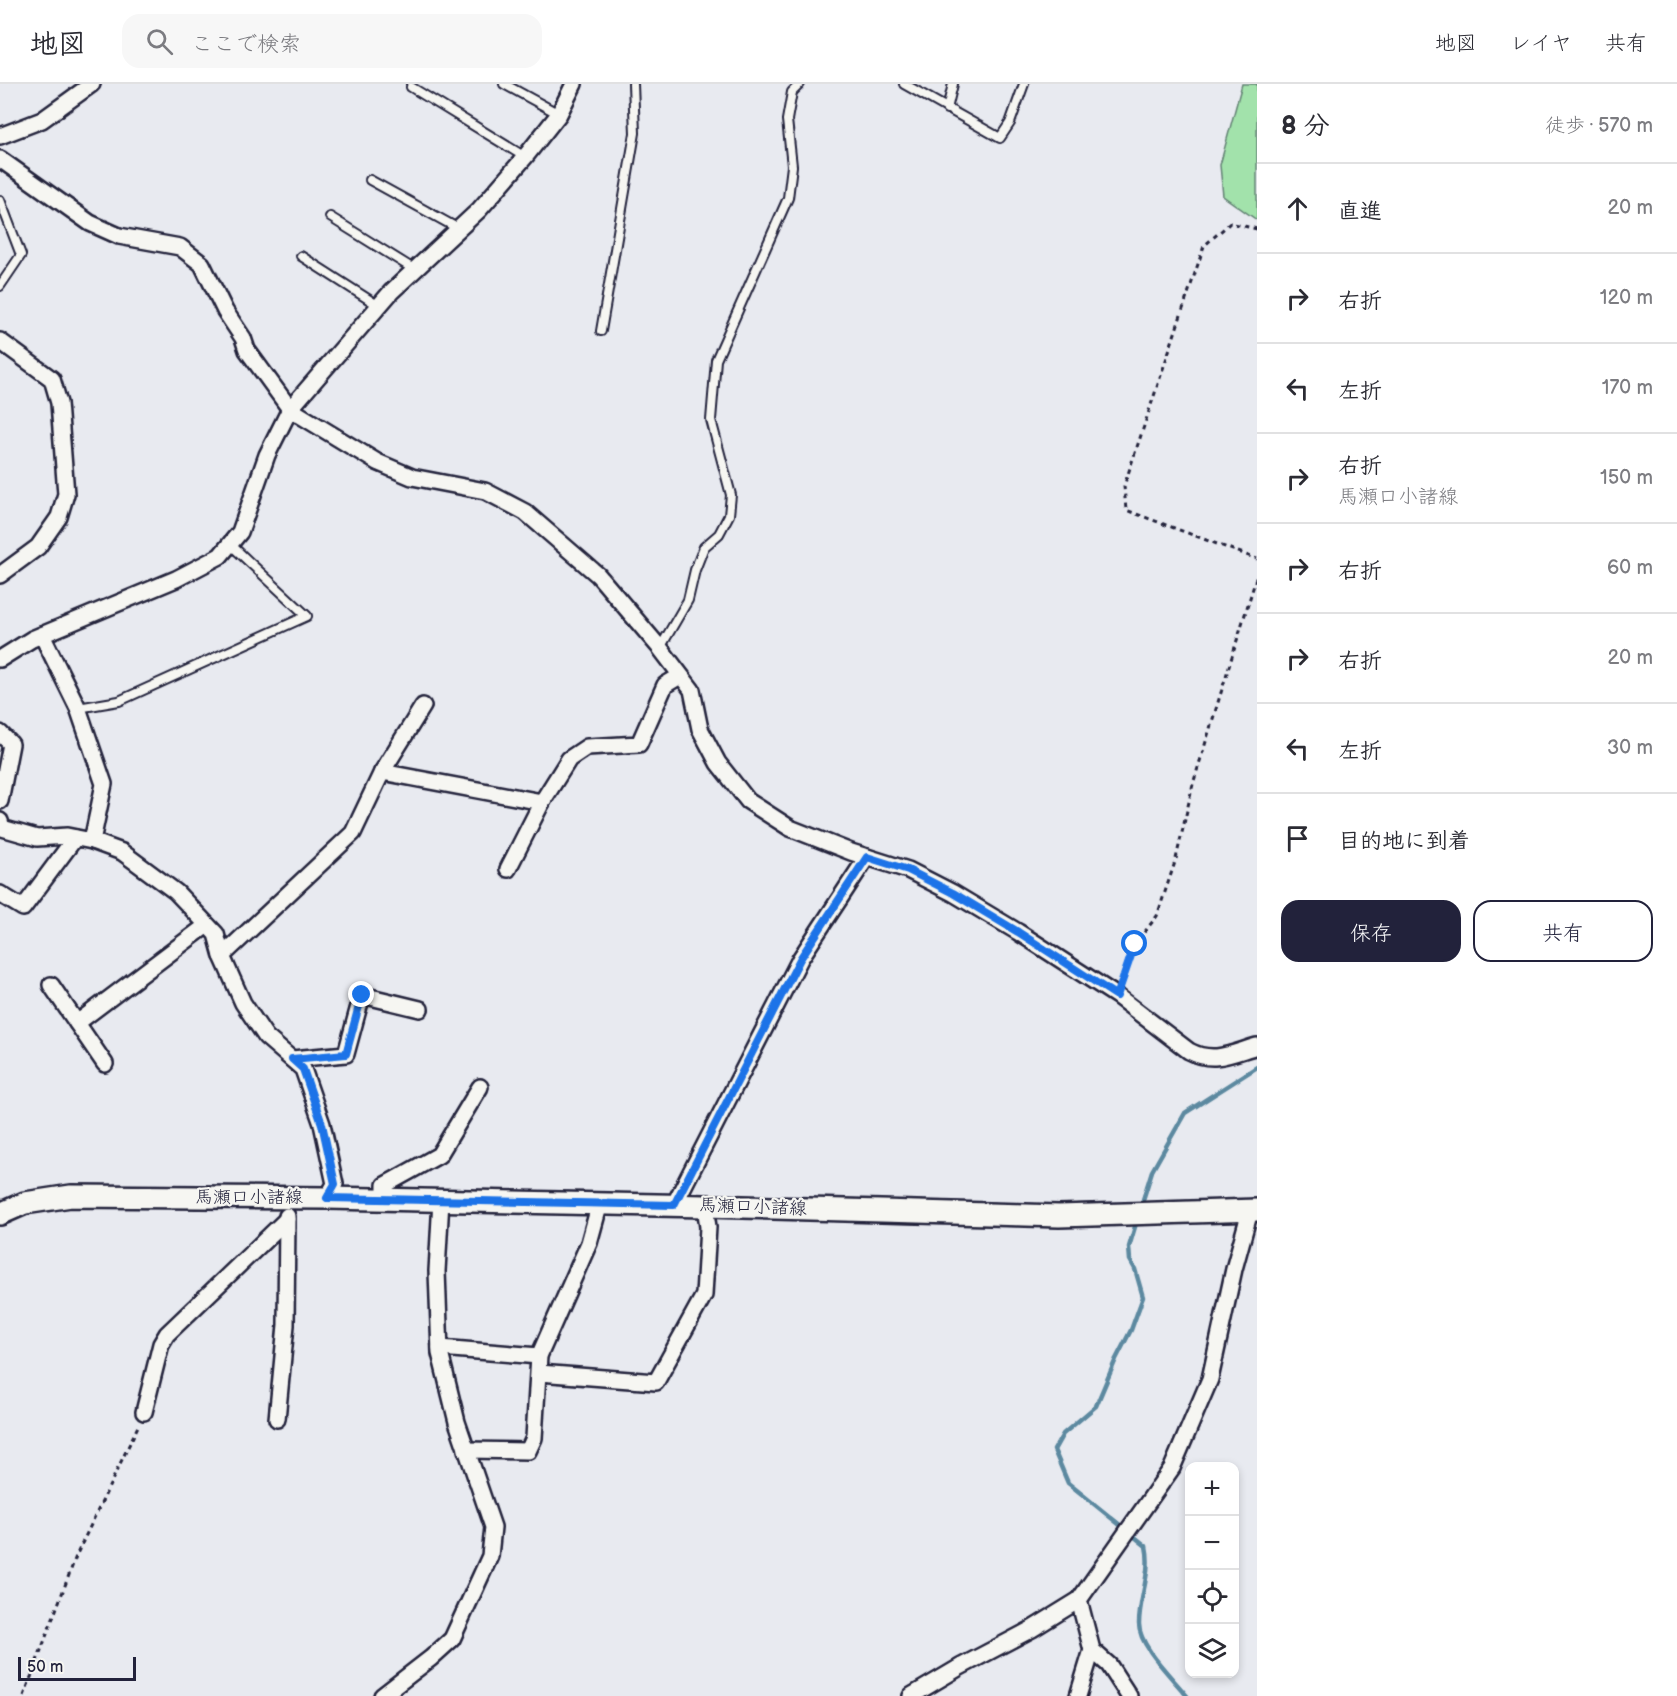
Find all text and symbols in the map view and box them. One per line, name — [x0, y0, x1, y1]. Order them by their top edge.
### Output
search box — [122, 14, 542, 68]
icon: search — [143, 25, 176, 58]
text: 地図 — [30, 28, 86, 61]
text: ここで検索 — [191, 31, 301, 58]
text: 地図 — [1435, 31, 1477, 56]
text: レイヤ — [1510, 31, 1572, 56]
text: 共有 — [1605, 31, 1647, 56]
text: 8 分 — [1281, 111, 1330, 142]
text: 徒歩 · 570 m — [1545, 114, 1653, 138]
icon: ahead — [1281, 192, 1314, 225]
text: 20 m — [1608, 196, 1653, 220]
text: 直進 — [1338, 198, 1382, 225]
icon: right — [1281, 282, 1314, 315]
text: 120 m — [1600, 286, 1653, 310]
text: 右折 — [1338, 288, 1382, 315]
icon: left — [1281, 372, 1314, 405]
text: 170 m — [1602, 376, 1653, 400]
text: 左折 — [1338, 378, 1382, 405]
text: 右折 — [1338, 453, 1382, 480]
icon: right — [1281, 462, 1314, 495]
text: 150 m — [1600, 466, 1653, 490]
text: 馬瀬口小諸線 — [1338, 485, 1458, 509]
icon: right — [1281, 552, 1314, 585]
text: 60 m — [1607, 556, 1653, 580]
text: 右折 — [1338, 558, 1382, 585]
icon: right — [1281, 642, 1314, 675]
text: 20 m — [1608, 646, 1653, 670]
text: 右折 — [1338, 648, 1382, 675]
icon: left — [1281, 732, 1314, 765]
text: 30 m — [1607, 736, 1653, 760]
text: 左折 — [1338, 738, 1382, 765]
icon: arrive — [1281, 822, 1314, 855]
text: 目的地に到着 — [1338, 828, 1470, 855]
button: 保存 — [1281, 900, 1461, 962]
button: 共有 — [1473, 900, 1653, 962]
route start — [1121, 930, 1147, 956]
route end — [348, 981, 374, 1007]
street label: 馬瀬口小諸線 — [195, 1187, 303, 1208]
street label: 馬瀬口小諸線 — [699, 1195, 807, 1219]
map controls — [1185, 1462, 1239, 1678]
button: + — [1185, 1462, 1239, 1516]
button: − — [1185, 1516, 1239, 1570]
button: locate — [1185, 1570, 1239, 1624]
button: layers — [1185, 1624, 1239, 1678]
scale bar — [18, 1654, 136, 1682]
text: 50 m — [27, 1658, 63, 1677]

